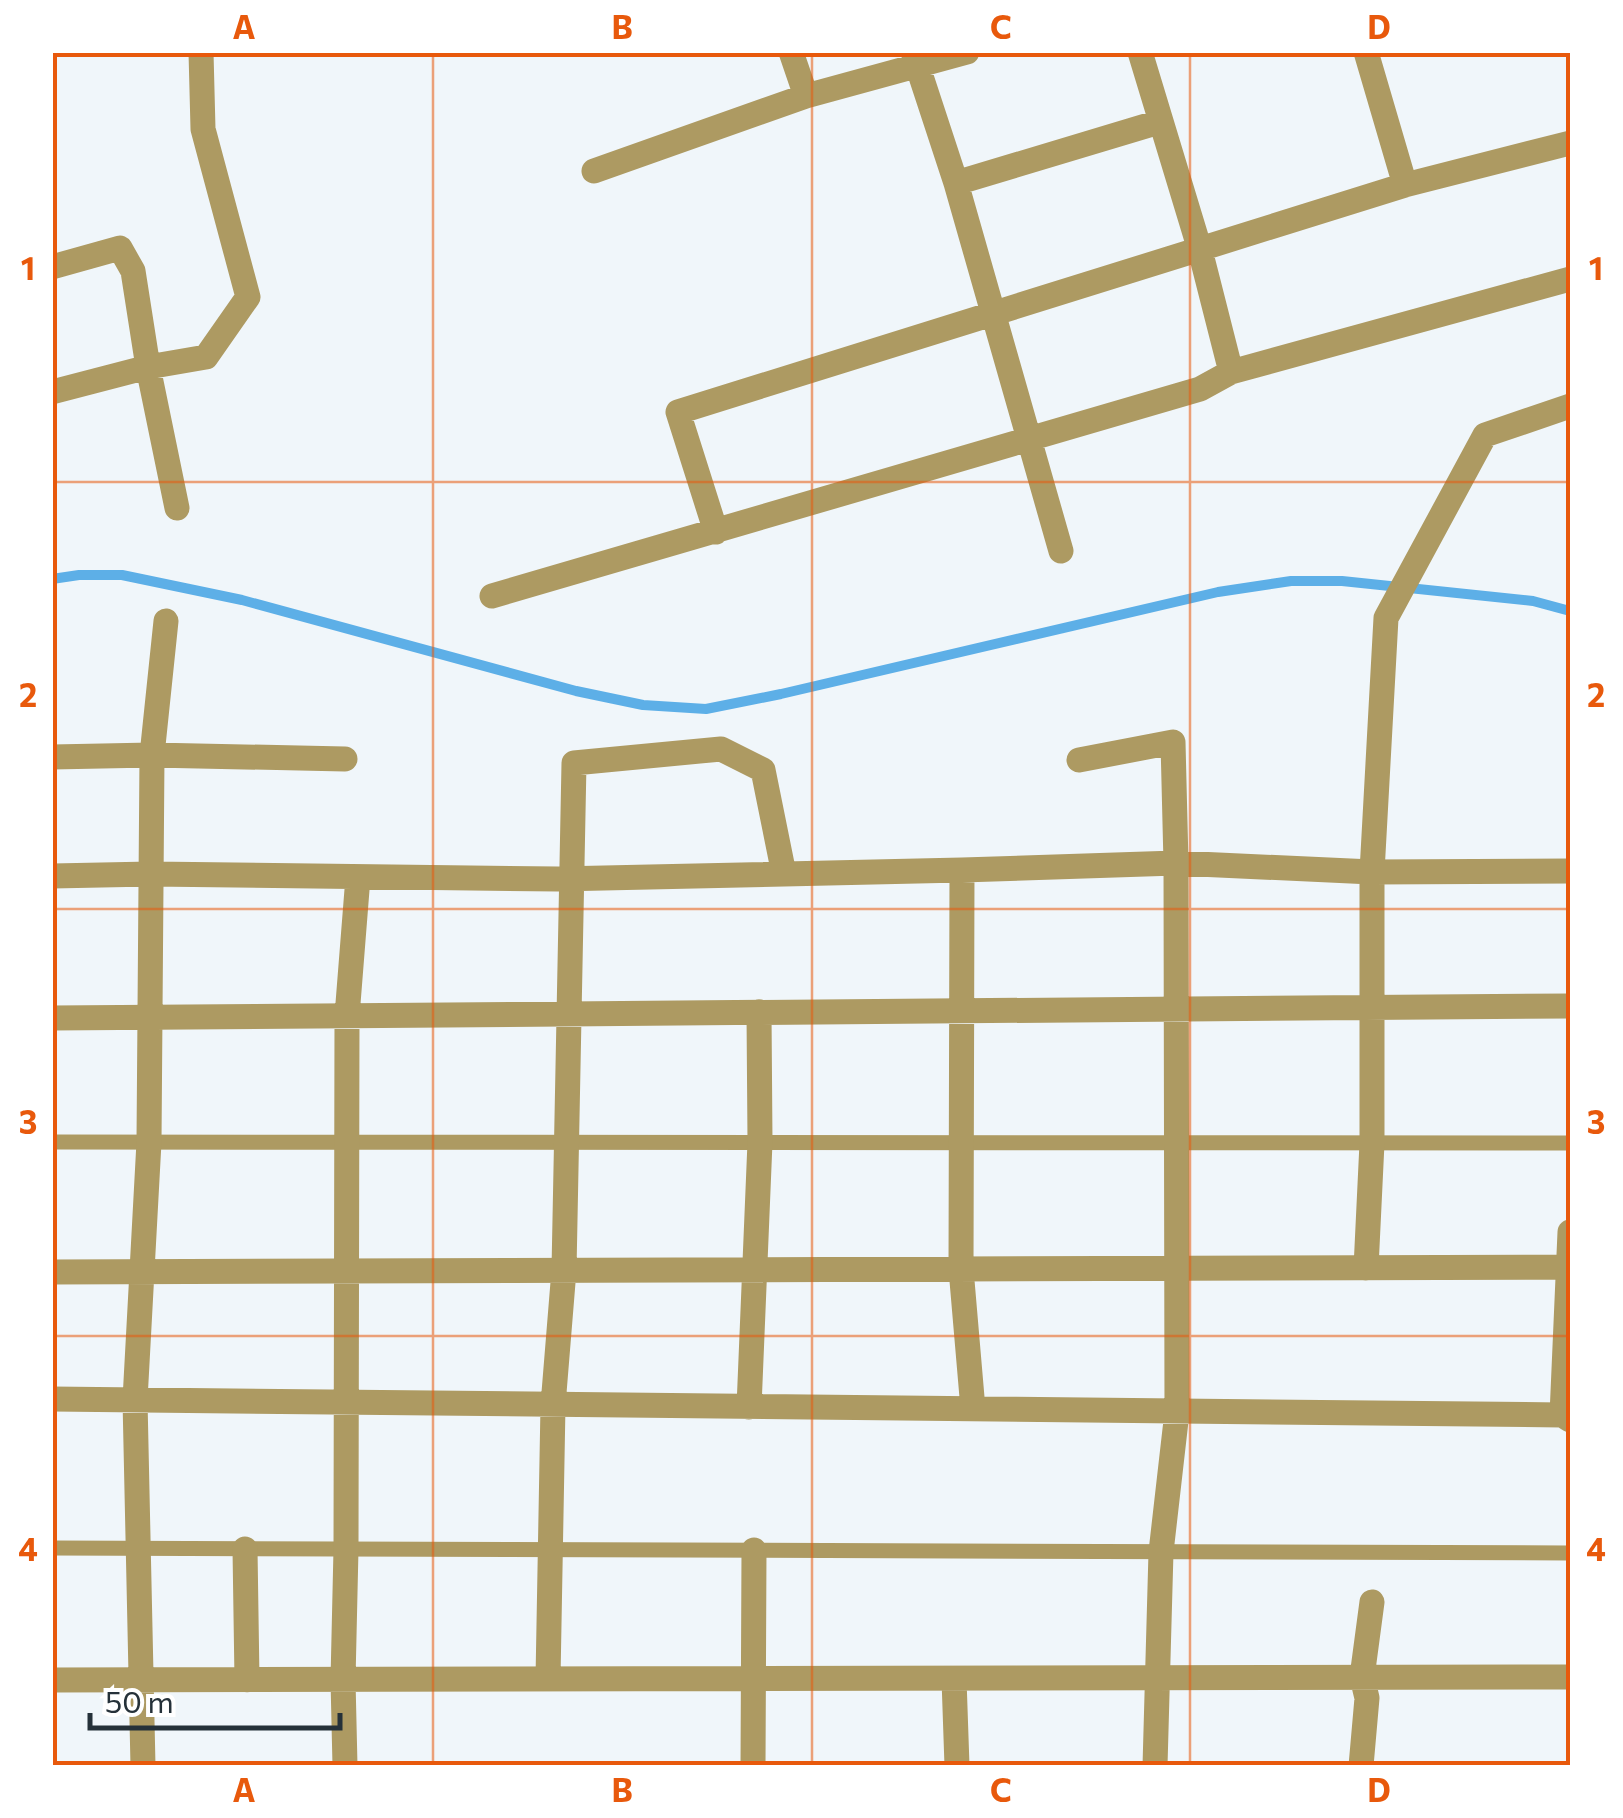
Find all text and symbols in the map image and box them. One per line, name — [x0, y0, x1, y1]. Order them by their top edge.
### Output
text: A — [233, 6, 256, 46]
text: B — [611, 6, 633, 46]
text: C — [990, 6, 1012, 46]
text: D — [1367, 6, 1391, 46]
text: 1 — [21, 247, 35, 287]
text: 1 — [1589, 247, 1603, 287]
text: 2 — [19, 674, 37, 714]
text: 2 — [1587, 674, 1605, 714]
text: 3 — [19, 1101, 37, 1141]
text: 3 — [1587, 1101, 1605, 1141]
text: 4 — [18, 1528, 38, 1568]
text: 4 — [1586, 1528, 1606, 1568]
scale bar — [90, 1668, 340, 1730]
text: 50 m — [105, 1682, 174, 1719]
text: A — [233, 1769, 256, 1809]
text: B — [611, 1769, 633, 1809]
text: C — [990, 1769, 1012, 1809]
text: D — [1367, 1769, 1391, 1809]

